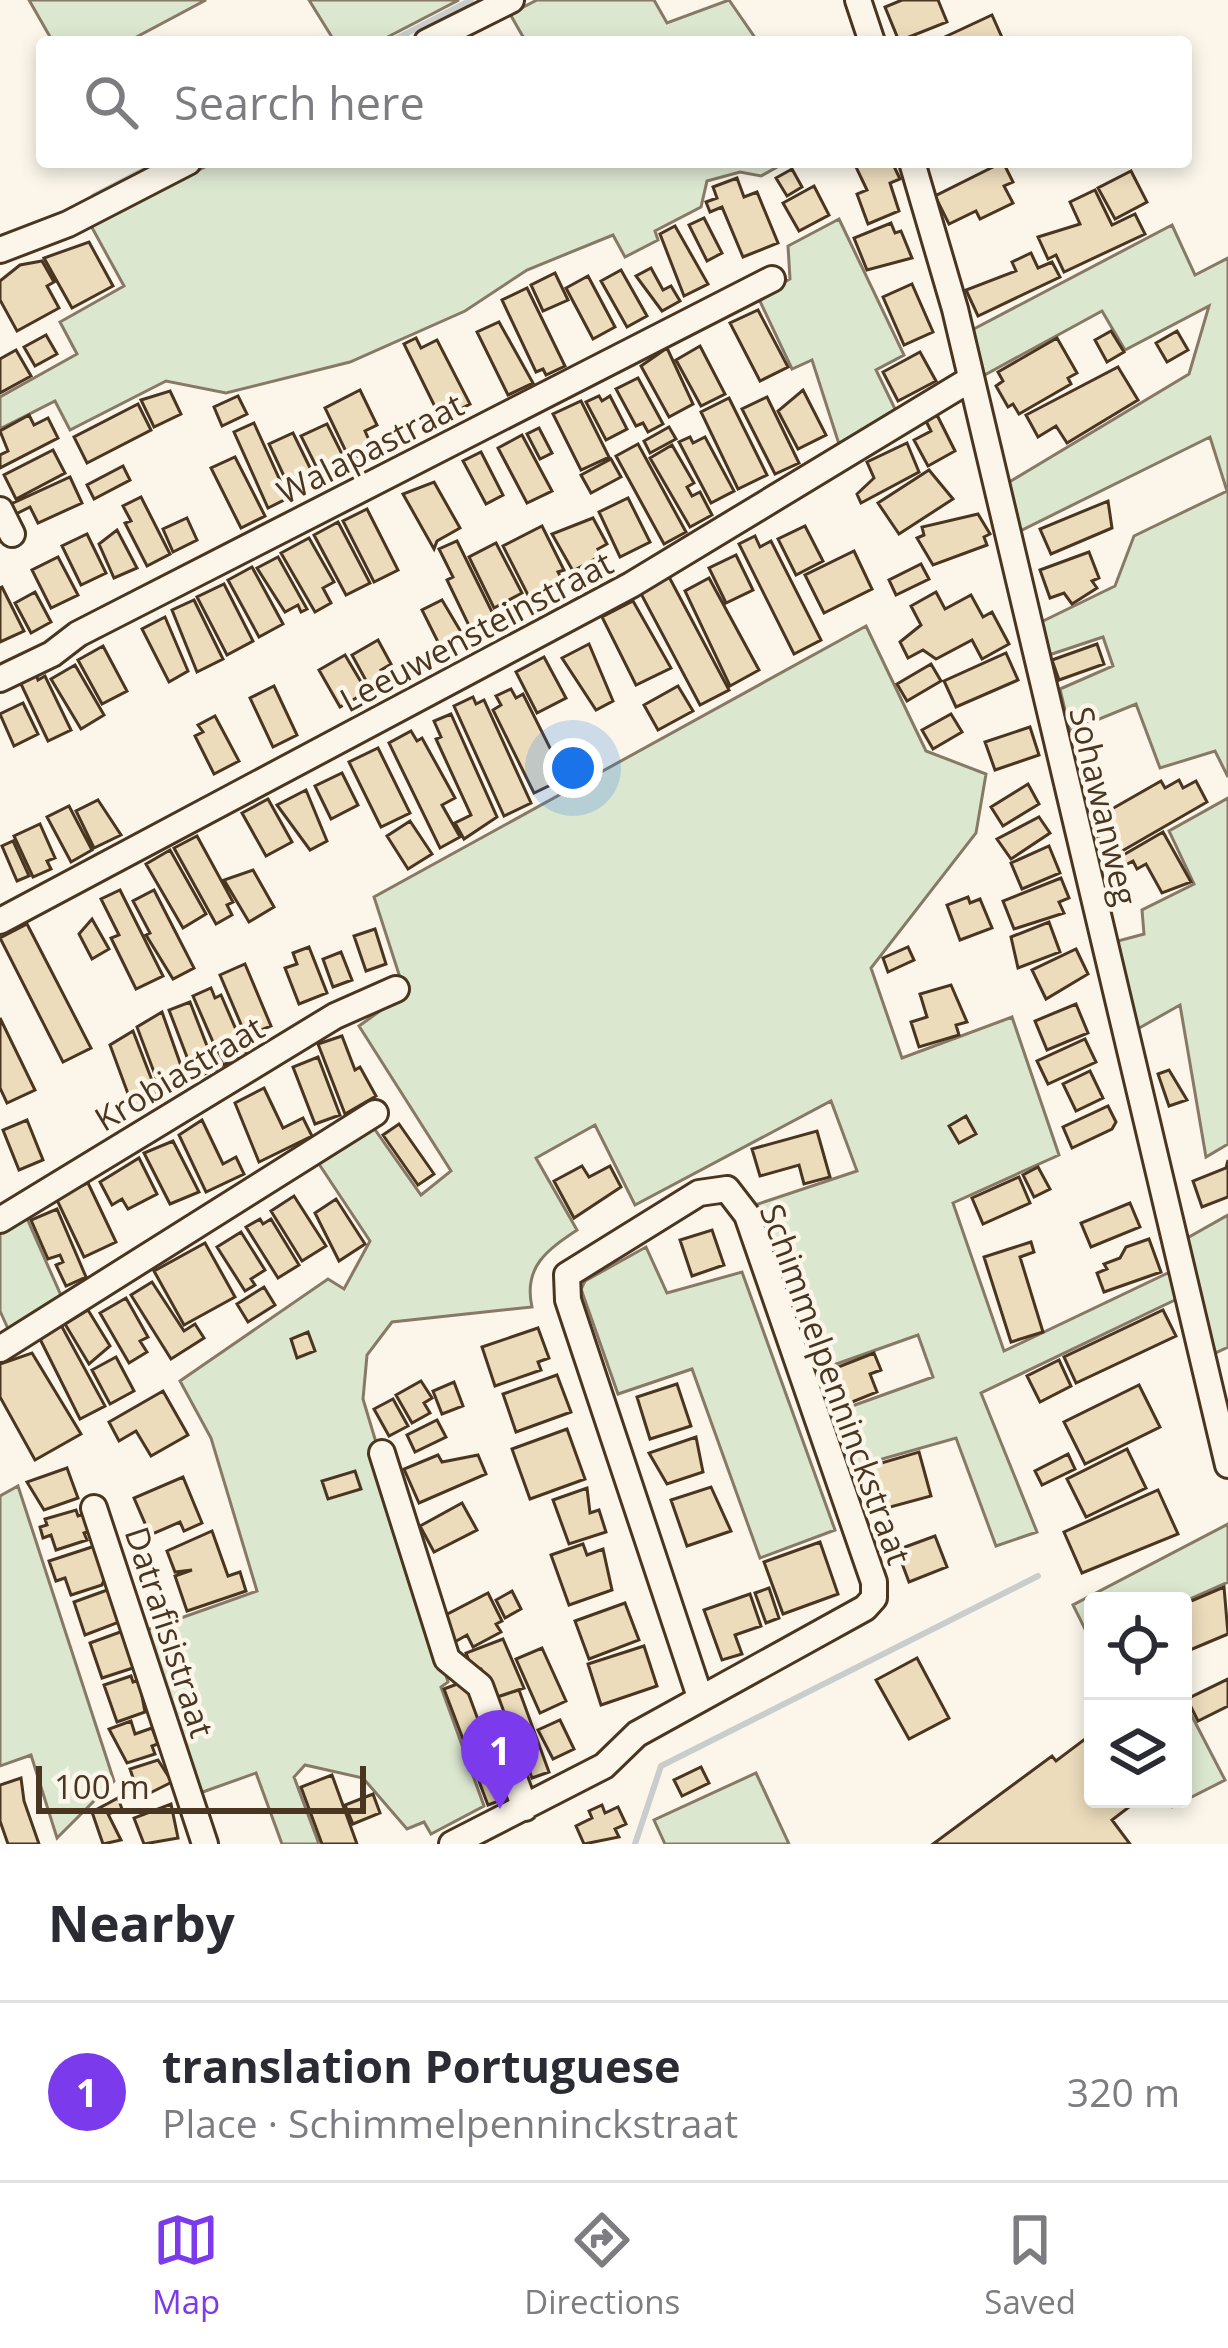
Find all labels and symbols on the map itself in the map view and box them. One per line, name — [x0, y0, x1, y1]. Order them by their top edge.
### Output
street label: Walapastraat — [269, 382, 471, 514]
street label: Leeuwensteinstraat — [332, 540, 620, 722]
street label: Sohawanweg — [1059, 702, 1149, 910]
your location — [543, 738, 603, 798]
street label: Krobiastraat — [86, 1005, 272, 1141]
street label: Schimmelpenninckstraat — [750, 1197, 922, 1571]
street label: Datrafisistraat — [115, 1521, 225, 1743]
pin: 1 — [461, 1710, 539, 1809]
scale bar — [36, 1760, 366, 1813]

